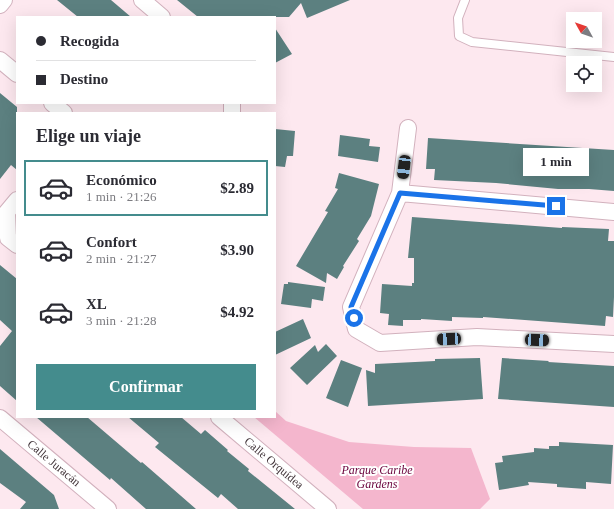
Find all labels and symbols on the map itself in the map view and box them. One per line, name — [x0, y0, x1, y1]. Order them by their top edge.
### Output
north arrow — [566, 12, 602, 48]
callout: 1 min — [523, 148, 589, 176]
car — [397, 154, 411, 180]
route end — [547, 197, 565, 215]
route start — [345, 309, 363, 327]
car — [437, 332, 461, 346]
car — [525, 333, 549, 347]
street label: Calle Orquídea — [242, 434, 307, 492]
street label: Calle Juracán — [25, 437, 83, 489]
park label: Parque Caribe Gardens — [340, 463, 413, 491]

